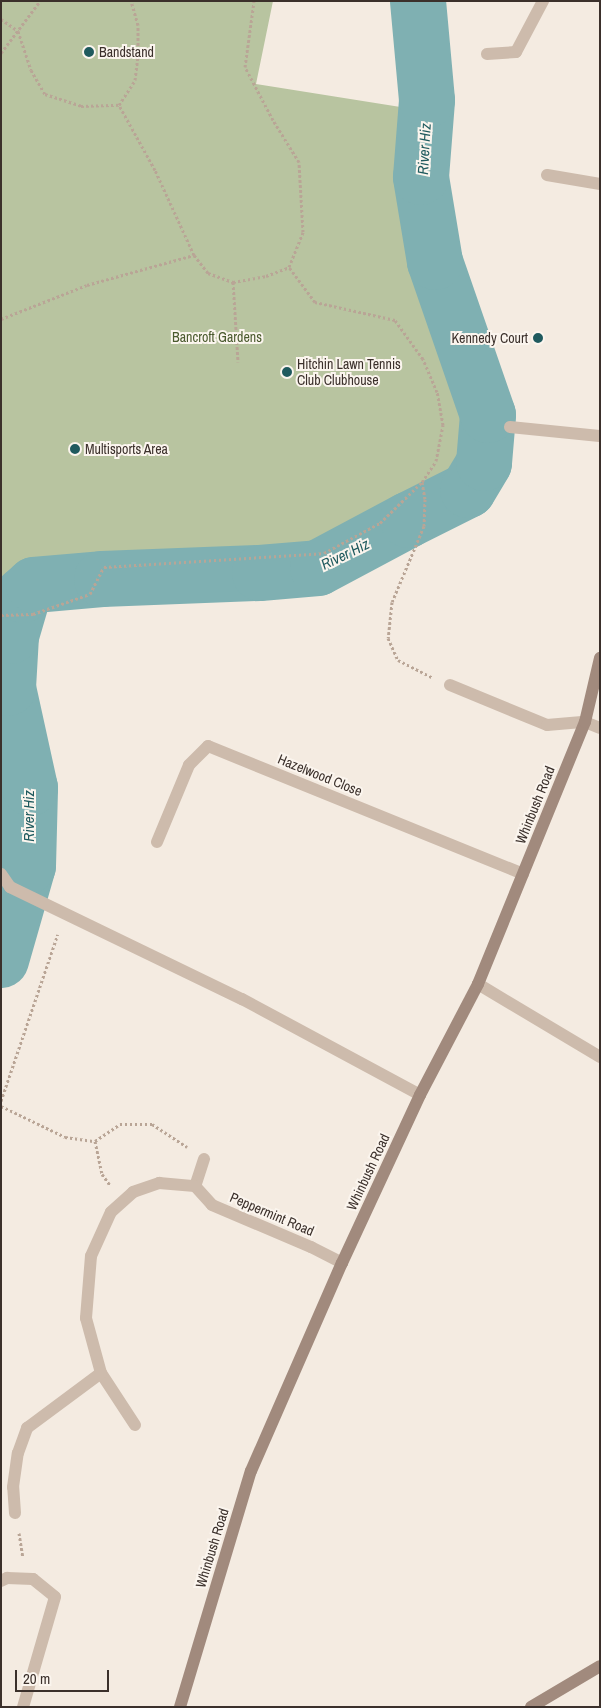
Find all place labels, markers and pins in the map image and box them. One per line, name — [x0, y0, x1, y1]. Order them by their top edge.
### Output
place label: Bandstand — [99, 44, 154, 60]
marker: Bandstand — [83, 46, 95, 58]
place label: Kennedy Court — [451, 330, 528, 346]
marker: Kennedy Court — [532, 332, 544, 344]
place label: Hitchin Lawn Tennis Club Clubhouse — [297, 356, 401, 388]
marker: Hitchin Lawn Tennis Club Clubhouse — [281, 366, 293, 378]
place label: Multisports Area — [85, 441, 169, 457]
marker: Multisports Area — [69, 443, 81, 455]

